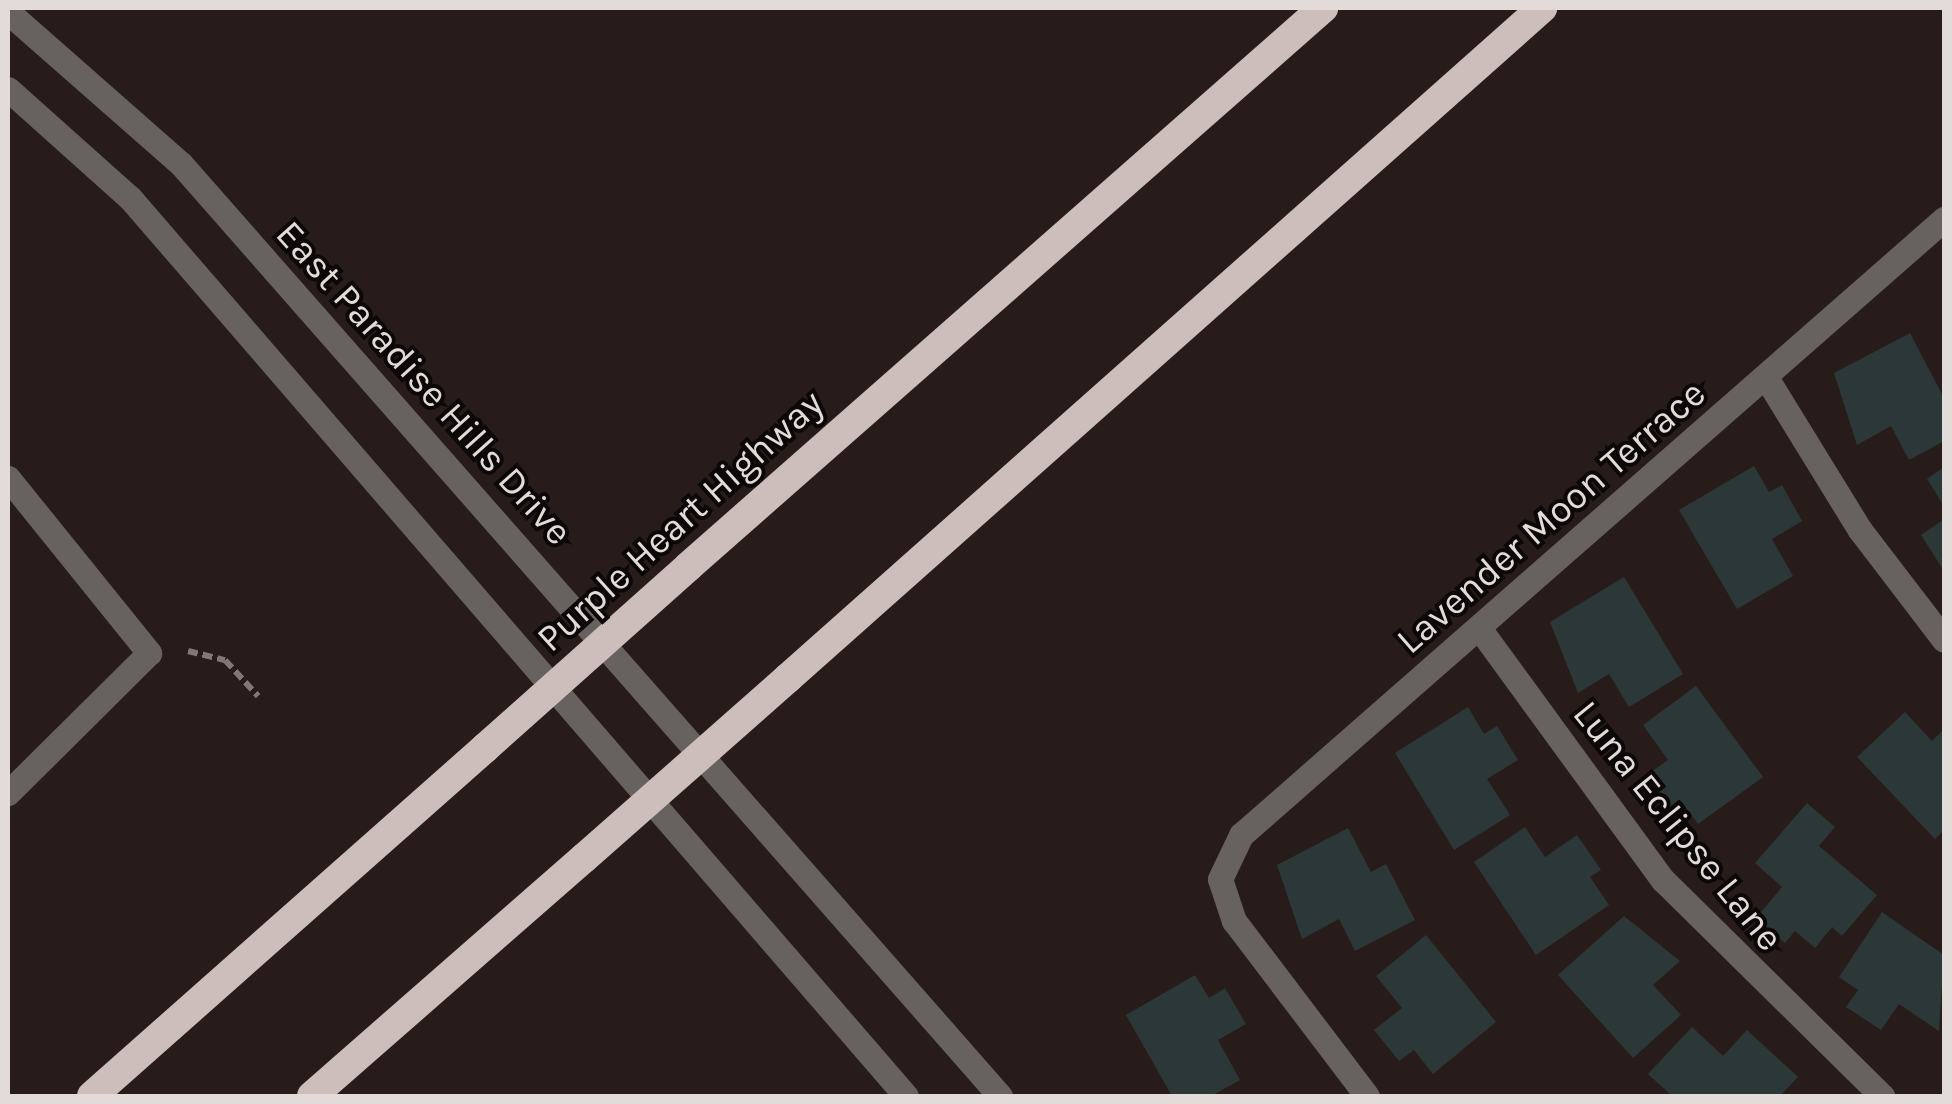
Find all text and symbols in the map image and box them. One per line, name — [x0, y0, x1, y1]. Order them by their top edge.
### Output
street label: East Paradise Hills Drive — [266, 212, 582, 554]
street label: Lavender Moon Terrace — [1387, 371, 1715, 663]
street label: Purple Heart Highway — [528, 381, 832, 661]
street label: Luna Eclipse Lane — [1563, 692, 1793, 960]

